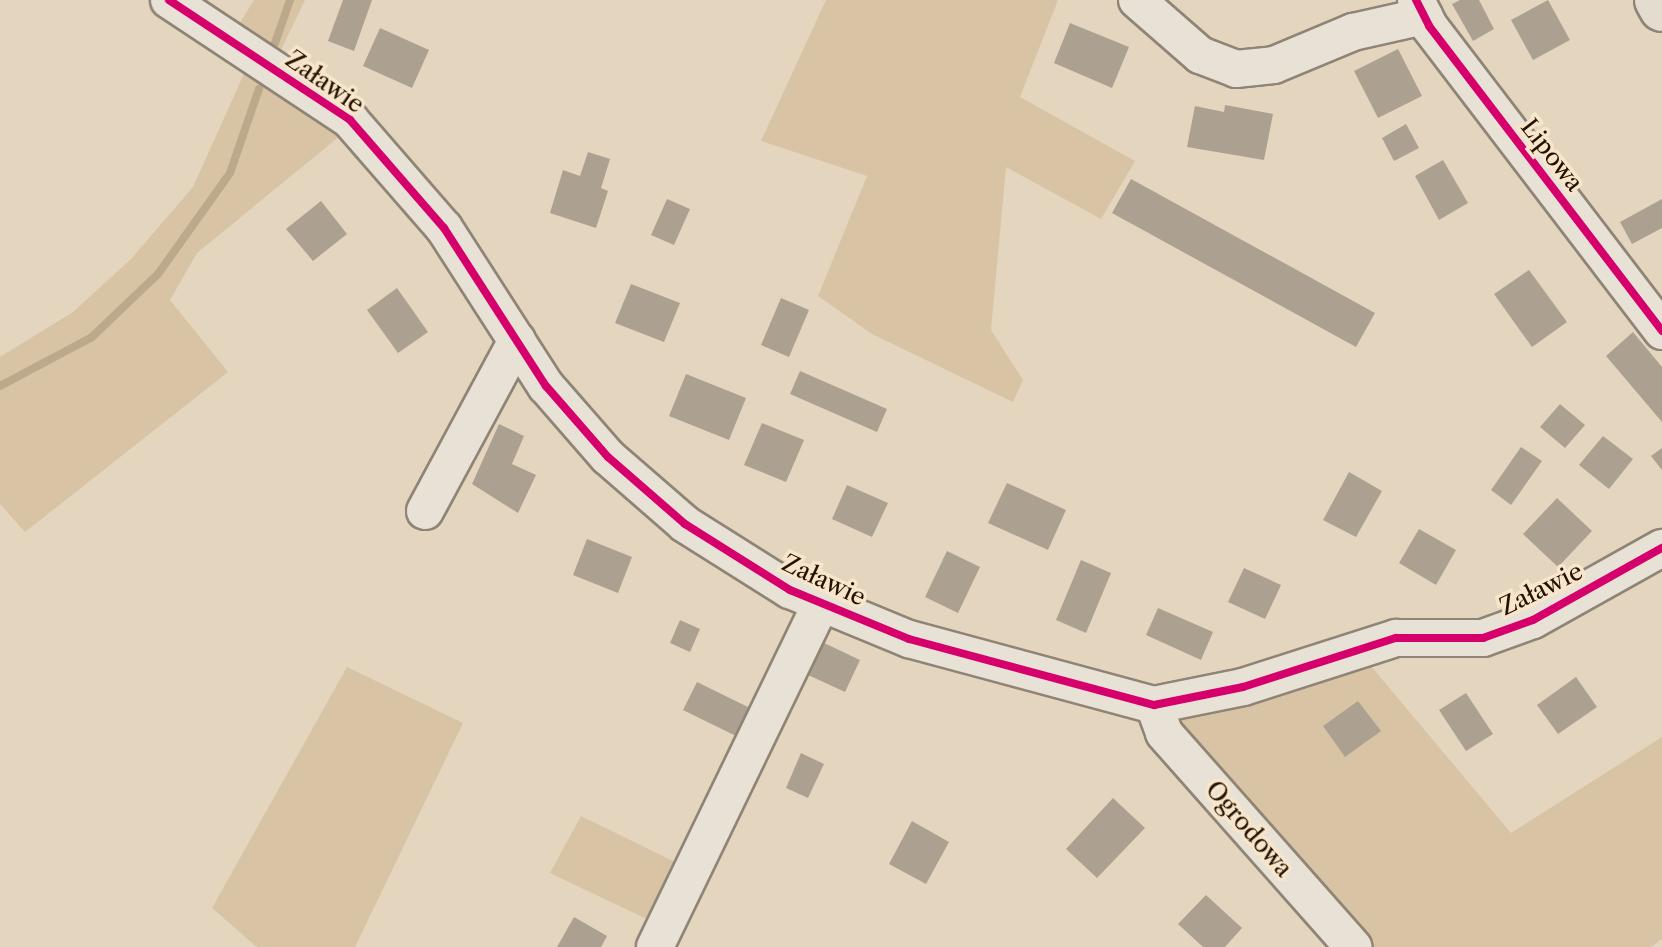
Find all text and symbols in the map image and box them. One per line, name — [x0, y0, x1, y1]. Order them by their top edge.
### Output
street label: Załawie — [280, 45, 370, 119]
street label: Lipowa — [1515, 113, 1589, 197]
street label: Załawie — [778, 548, 870, 612]
street label: Załawie — [1495, 557, 1587, 621]
street label: Ogrodowa — [1200, 775, 1298, 883]

